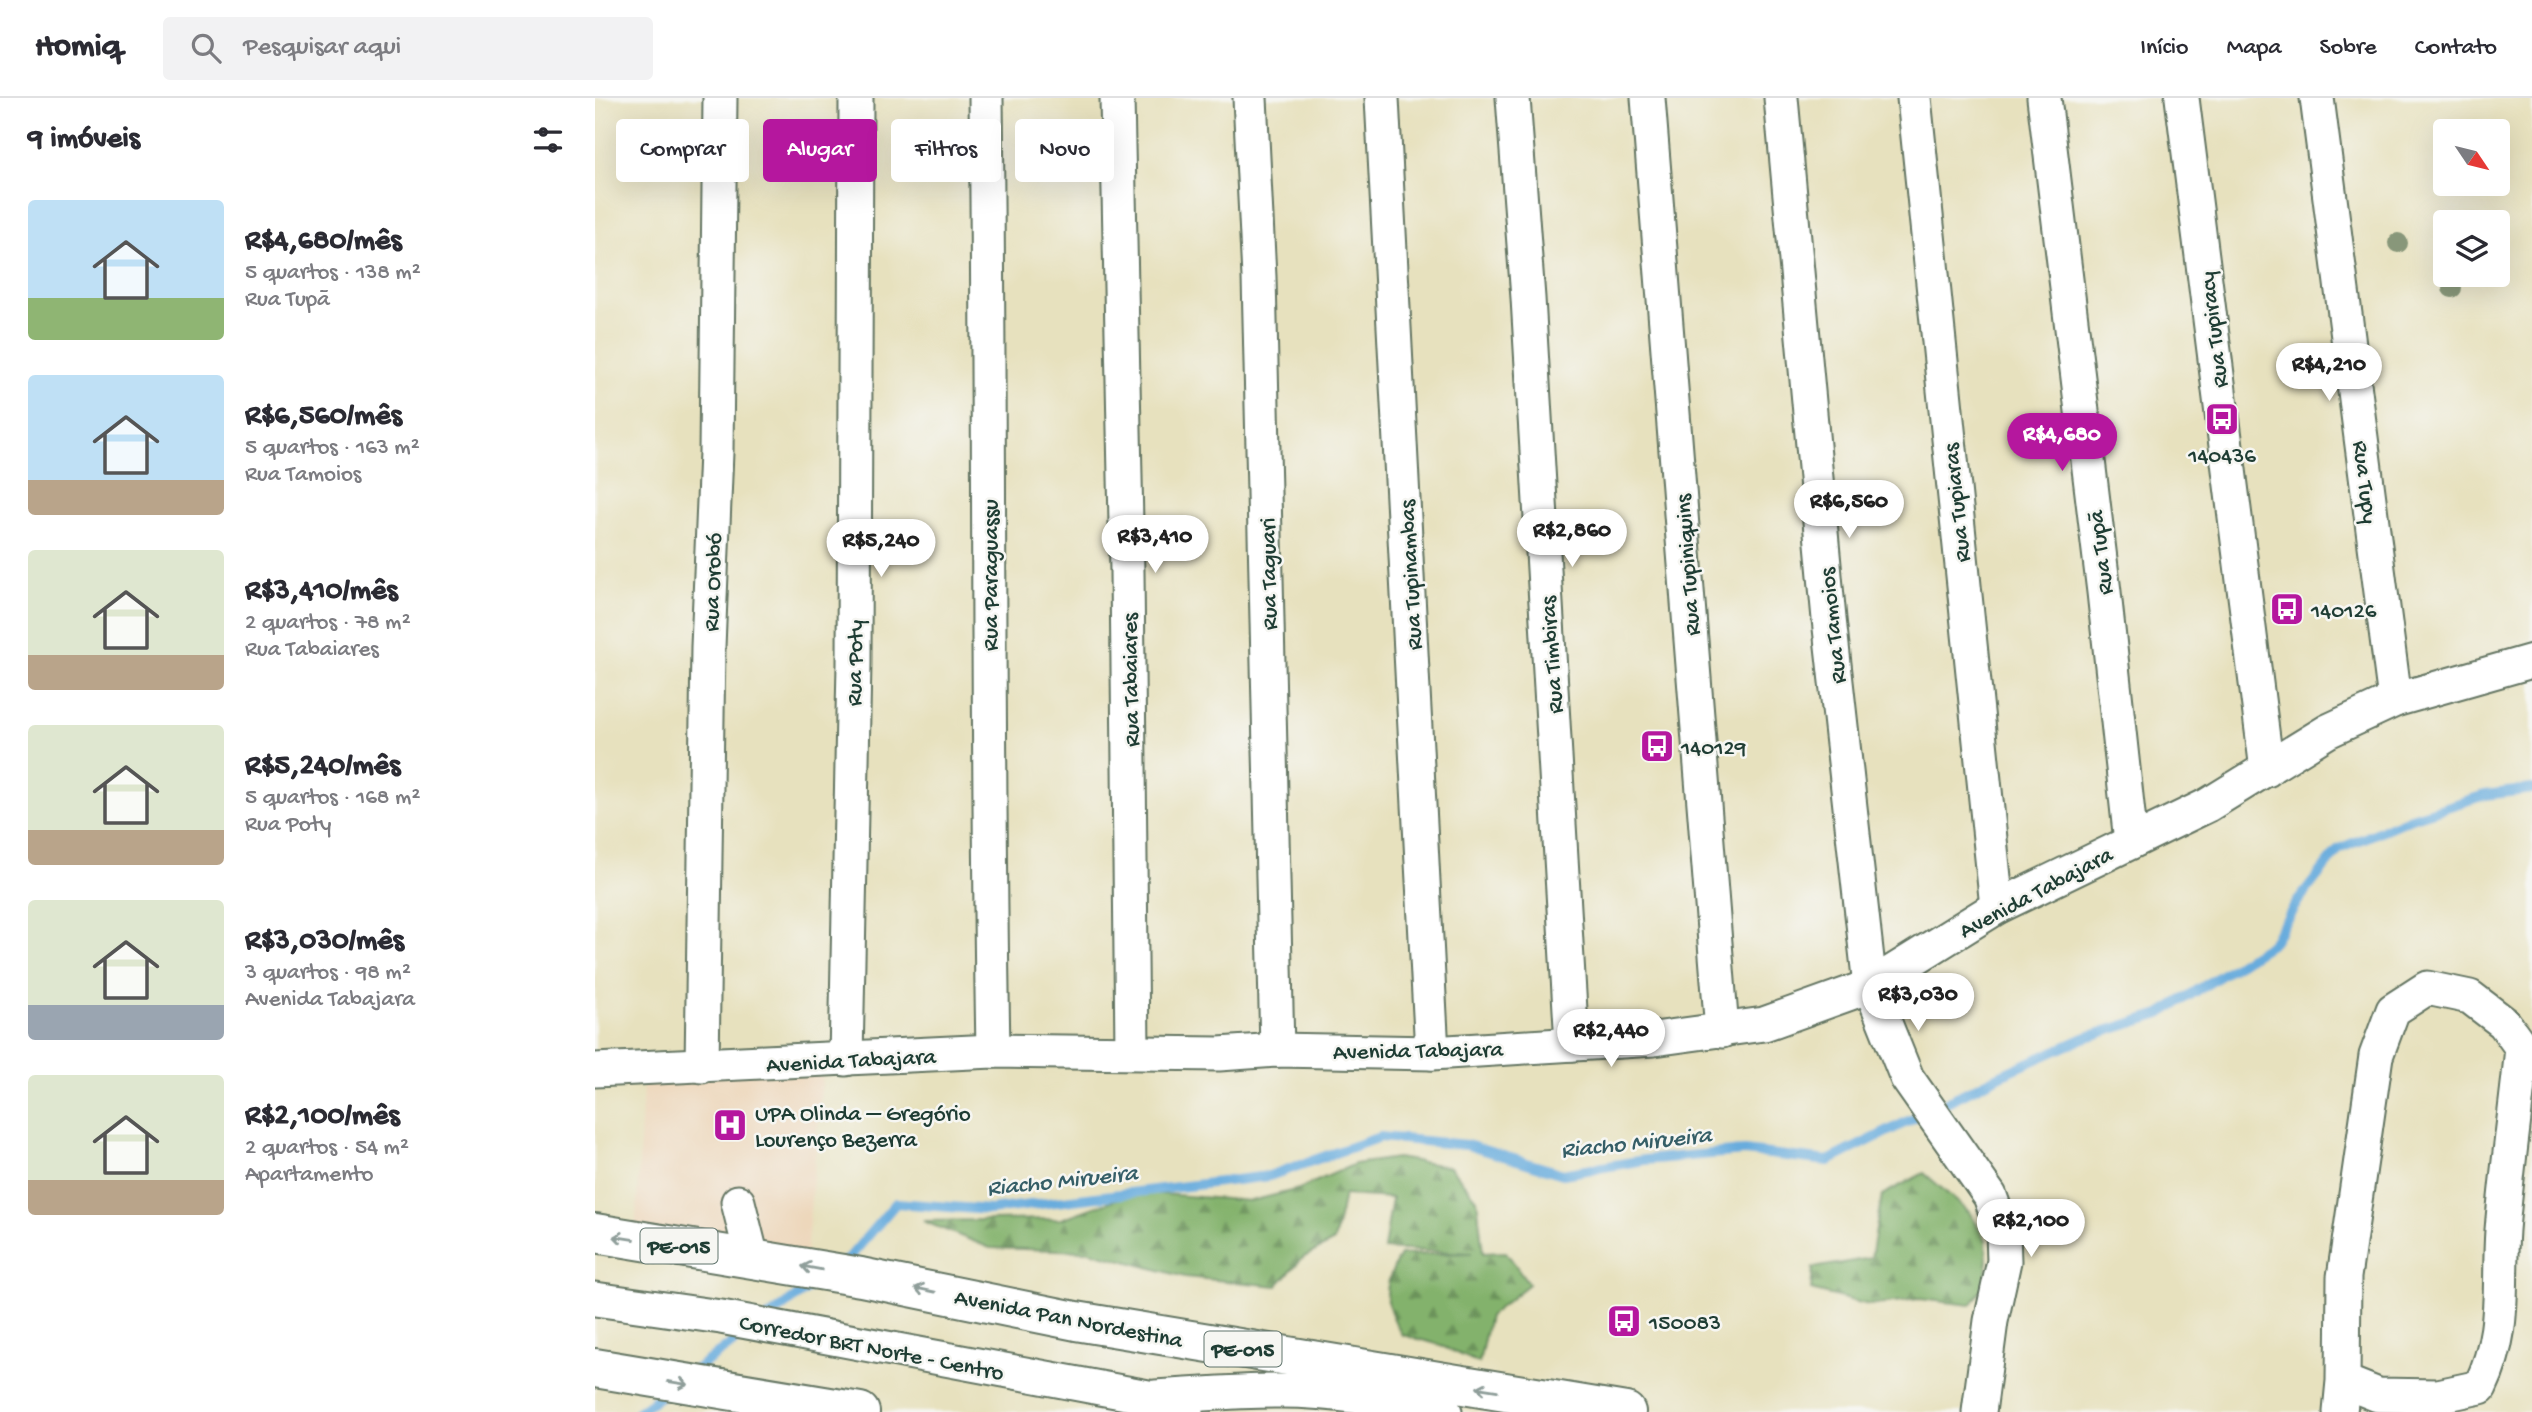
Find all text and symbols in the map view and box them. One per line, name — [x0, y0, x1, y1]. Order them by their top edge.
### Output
search box — [163, 17, 653, 80]
text: Homiq — [35, 29, 121, 67]
icon: search — [187, 29, 225, 67]
text: Pesquisar aqui — [243, 33, 401, 64]
text: Início — [2140, 34, 2188, 63]
text: Mapa — [2226, 34, 2282, 63]
text: Sobre — [2320, 34, 2377, 63]
text: Contato — [2415, 34, 2497, 63]
chip: Comprar — [616, 119, 749, 182]
chip: Alugar — [763, 119, 877, 182]
chip: Filtros — [891, 119, 1001, 182]
chip: Novo — [1015, 119, 1114, 182]
north arrow — [2433, 119, 2509, 196]
map controls — [2433, 119, 2510, 287]
icon: filters — [529, 121, 567, 159]
text: 9 imóveis — [28, 123, 140, 158]
button: layers — [2433, 210, 2510, 287]
text: R$4,680/mês — [245, 225, 402, 260]
icon: home — [84, 228, 168, 312]
text: 5 quartos · 138 m² — [245, 260, 421, 287]
street label: Rua Tupiracy — [2195, 270, 2236, 389]
text: Rua Tupã — [245, 287, 330, 314]
pin: R$4,210 — [2264, 344, 2394, 403]
text: R$4,210 — [2292, 352, 2366, 379]
text: R$6,560/mês — [245, 400, 402, 435]
bus stop icon: 140436 — [2203, 400, 2241, 438]
icon: home — [84, 403, 168, 487]
pin: R$4,680 — [1997, 414, 2127, 473]
text: R$4,680 — [2023, 422, 2101, 449]
text: 5 quartos · 163 m² — [245, 435, 420, 462]
street label: Rua Tupy — [2345, 439, 2382, 525]
street label: Rua Tupiaras — [1939, 441, 1978, 563]
place label: 140436 — [2187, 444, 2256, 471]
text: Rua Tamoios — [245, 462, 361, 489]
pin: R$6,560 — [1784, 480, 1914, 540]
text: R$6,560 — [1810, 489, 1888, 516]
street label: Rua Tupiniquins — [1671, 493, 1708, 636]
street label: Rua Tupinambas — [1395, 498, 1430, 651]
street label: Rua Paraguassu — [979, 499, 1006, 651]
street label: Rua Tupã — [2084, 508, 2121, 596]
pin: R$2,860 — [1507, 510, 1637, 569]
pin: R$3,410 — [1090, 516, 1220, 575]
street label: Rua Taguari — [1256, 517, 1285, 630]
text: R$2,860 — [1533, 518, 1611, 545]
pin: R$5,240 — [816, 519, 946, 579]
text: R$3,410 — [1118, 524, 1192, 551]
text: R$5,240 — [843, 528, 919, 555]
street label: Rua Orobó — [699, 532, 730, 632]
street label: Rua Tamoios — [1815, 566, 1854, 685]
text: R$3,410/mês — [245, 575, 398, 610]
icon: home — [84, 578, 168, 662]
bus stop icon: 140126 — [2268, 590, 2306, 628]
street label: Rua Timbiras — [1536, 595, 1571, 714]
place label: 140126 — [2310, 599, 2377, 626]
text: 2 quartos · 78 m² — [245, 610, 411, 637]
street label: Rua Tabaiares — [1118, 612, 1147, 747]
street label: Rua Poty — [842, 620, 871, 706]
text: Rua Tabaiares — [245, 637, 379, 664]
bus stop icon: 140129 — [1638, 727, 1676, 765]
place label: 140129 — [1680, 736, 1747, 763]
text: R$5,240/mês — [245, 750, 400, 785]
icon: home — [84, 753, 168, 837]
text: 5 quartos · 168 m² — [245, 785, 420, 812]
text: Rua Poty — [245, 812, 331, 839]
street label: Avenida Tabajara — [1955, 842, 2119, 946]
text: R$3,030/mês — [245, 925, 404, 960]
icon: home — [84, 928, 168, 1012]
text: 3 quartos · 98 m² — [245, 960, 411, 987]
pin: R$3,030 — [1853, 974, 1983, 1033]
text: R$3,030 — [1878, 982, 1958, 1009]
text: Avenida Tabajara — [245, 987, 415, 1014]
pin: R$2,440 — [1546, 1010, 1676, 1069]
text: R$2,440 — [1573, 1018, 1649, 1045]
street label: Avenida Tabajara — [1333, 1037, 1505, 1067]
street label: Avenida Tabajara — [766, 1044, 938, 1080]
text: R$2,100/mês — [245, 1100, 400, 1135]
place label: UPA Olinda – Gregório Lourenço Bezerra — [755, 1102, 971, 1155]
icon: home — [84, 1103, 168, 1187]
hospital icon: UPA Olinda – Gregório Lourenço Bezerra — [711, 1106, 749, 1144]
water label: Riacho Mirueira — [1560, 1122, 1715, 1167]
text: 2 quartos · 54 m² — [245, 1135, 409, 1162]
water label: Riacho Mirueira — [986, 1160, 1141, 1205]
text: Apartamento — [245, 1162, 373, 1189]
pin: R$2,100 — [1966, 1200, 2096, 1259]
text: R$2,100 — [1993, 1208, 2069, 1235]
road number: PE-015 — [641, 1228, 717, 1264]
one-way arrow — [613, 1231, 636, 1244]
one-way arrow — [801, 1261, 824, 1274]
one-way arrow — [914, 1282, 937, 1296]
street label: Avenida Pan Nordestina — [952, 1285, 1186, 1356]
bus stop icon: 150083 — [1605, 1302, 1643, 1340]
street label: Corredor BRT Norte - Centro — [737, 1311, 1006, 1388]
place label: 150083 — [1648, 1311, 1721, 1338]
road number: PE-015 — [1205, 1332, 1281, 1366]
one-way arrow — [666, 1377, 689, 1390]
one-way arrow — [1476, 1382, 1498, 1395]

